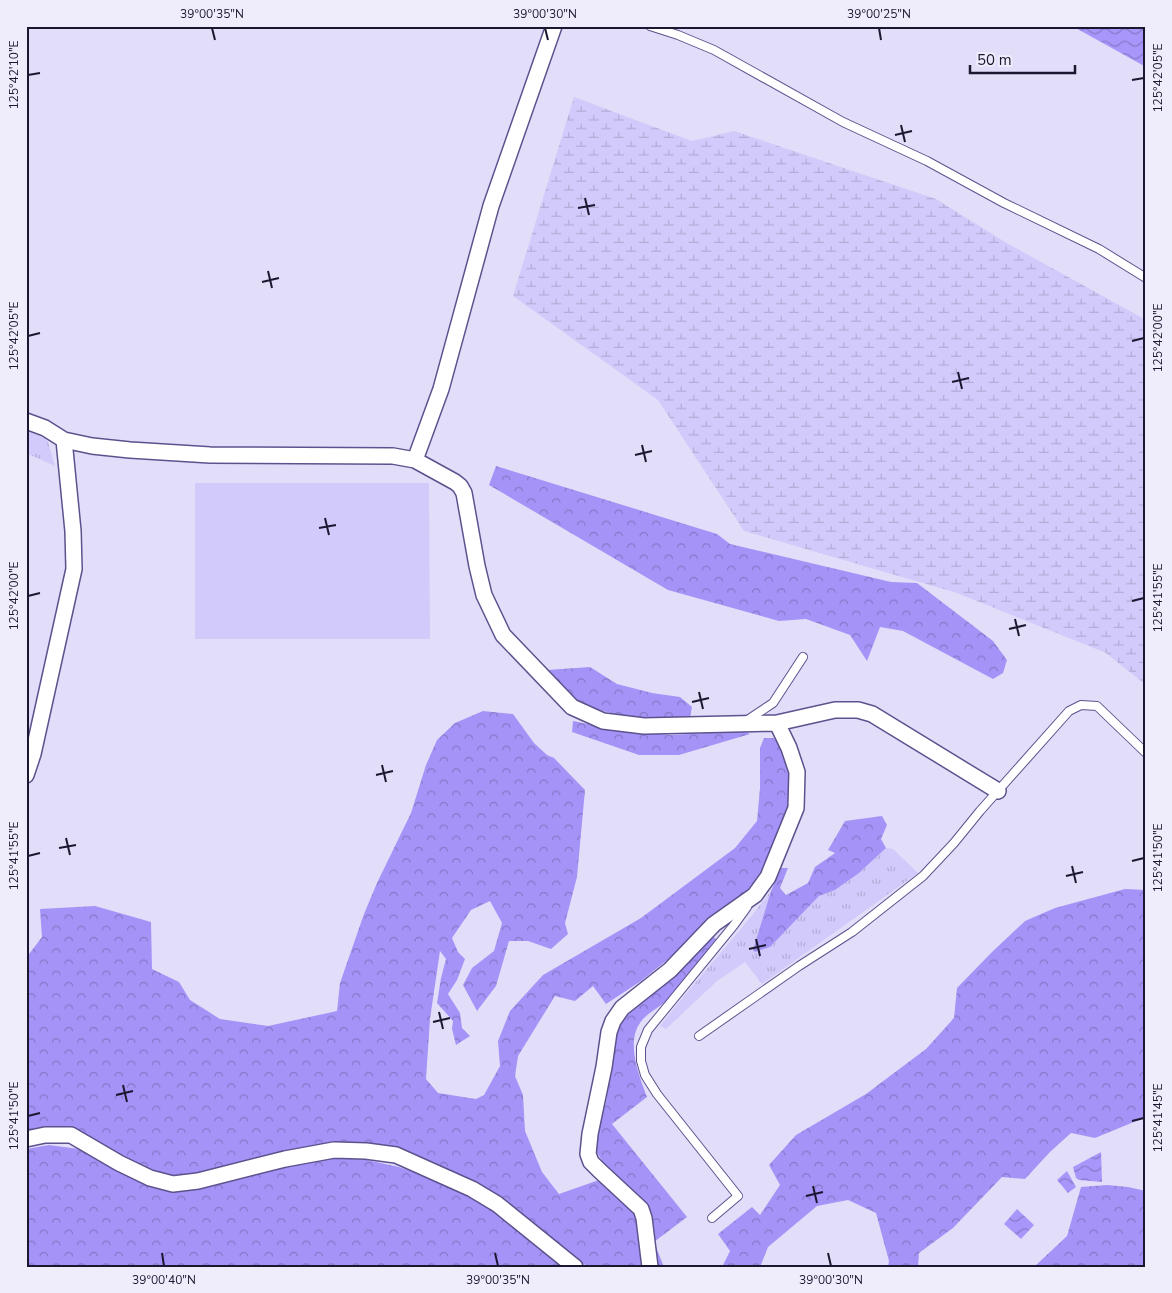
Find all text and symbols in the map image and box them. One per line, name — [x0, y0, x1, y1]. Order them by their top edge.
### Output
text: 39°00'35"N — [180, 6, 244, 22]
text: 39°00'30"N — [513, 6, 577, 22]
text: 39°00'25"N — [847, 6, 911, 22]
text: 125°42'10"E — [6, 40, 22, 110]
scale bar — [970, 42, 1074, 74]
text: 125°42'05"E — [1150, 43, 1166, 113]
text: 50 m — [977, 50, 1012, 70]
text: 125°42'05"E — [6, 301, 22, 371]
text: 125°42'00"E — [1150, 303, 1166, 373]
text: 125°42'00"E — [6, 561, 22, 631]
text: 125°41'55"E — [1150, 563, 1166, 633]
text: 125°41'55"E — [6, 821, 22, 891]
text: 125°41'50"E — [1150, 823, 1166, 893]
text: 125°41'50"E — [6, 1081, 22, 1151]
text: 125°41'45"E — [1150, 1083, 1166, 1153]
text: 39°00'40"N — [132, 1272, 196, 1288]
text: 39°00'35"N — [466, 1272, 530, 1288]
text: 39°00'30"N — [799, 1272, 863, 1288]

